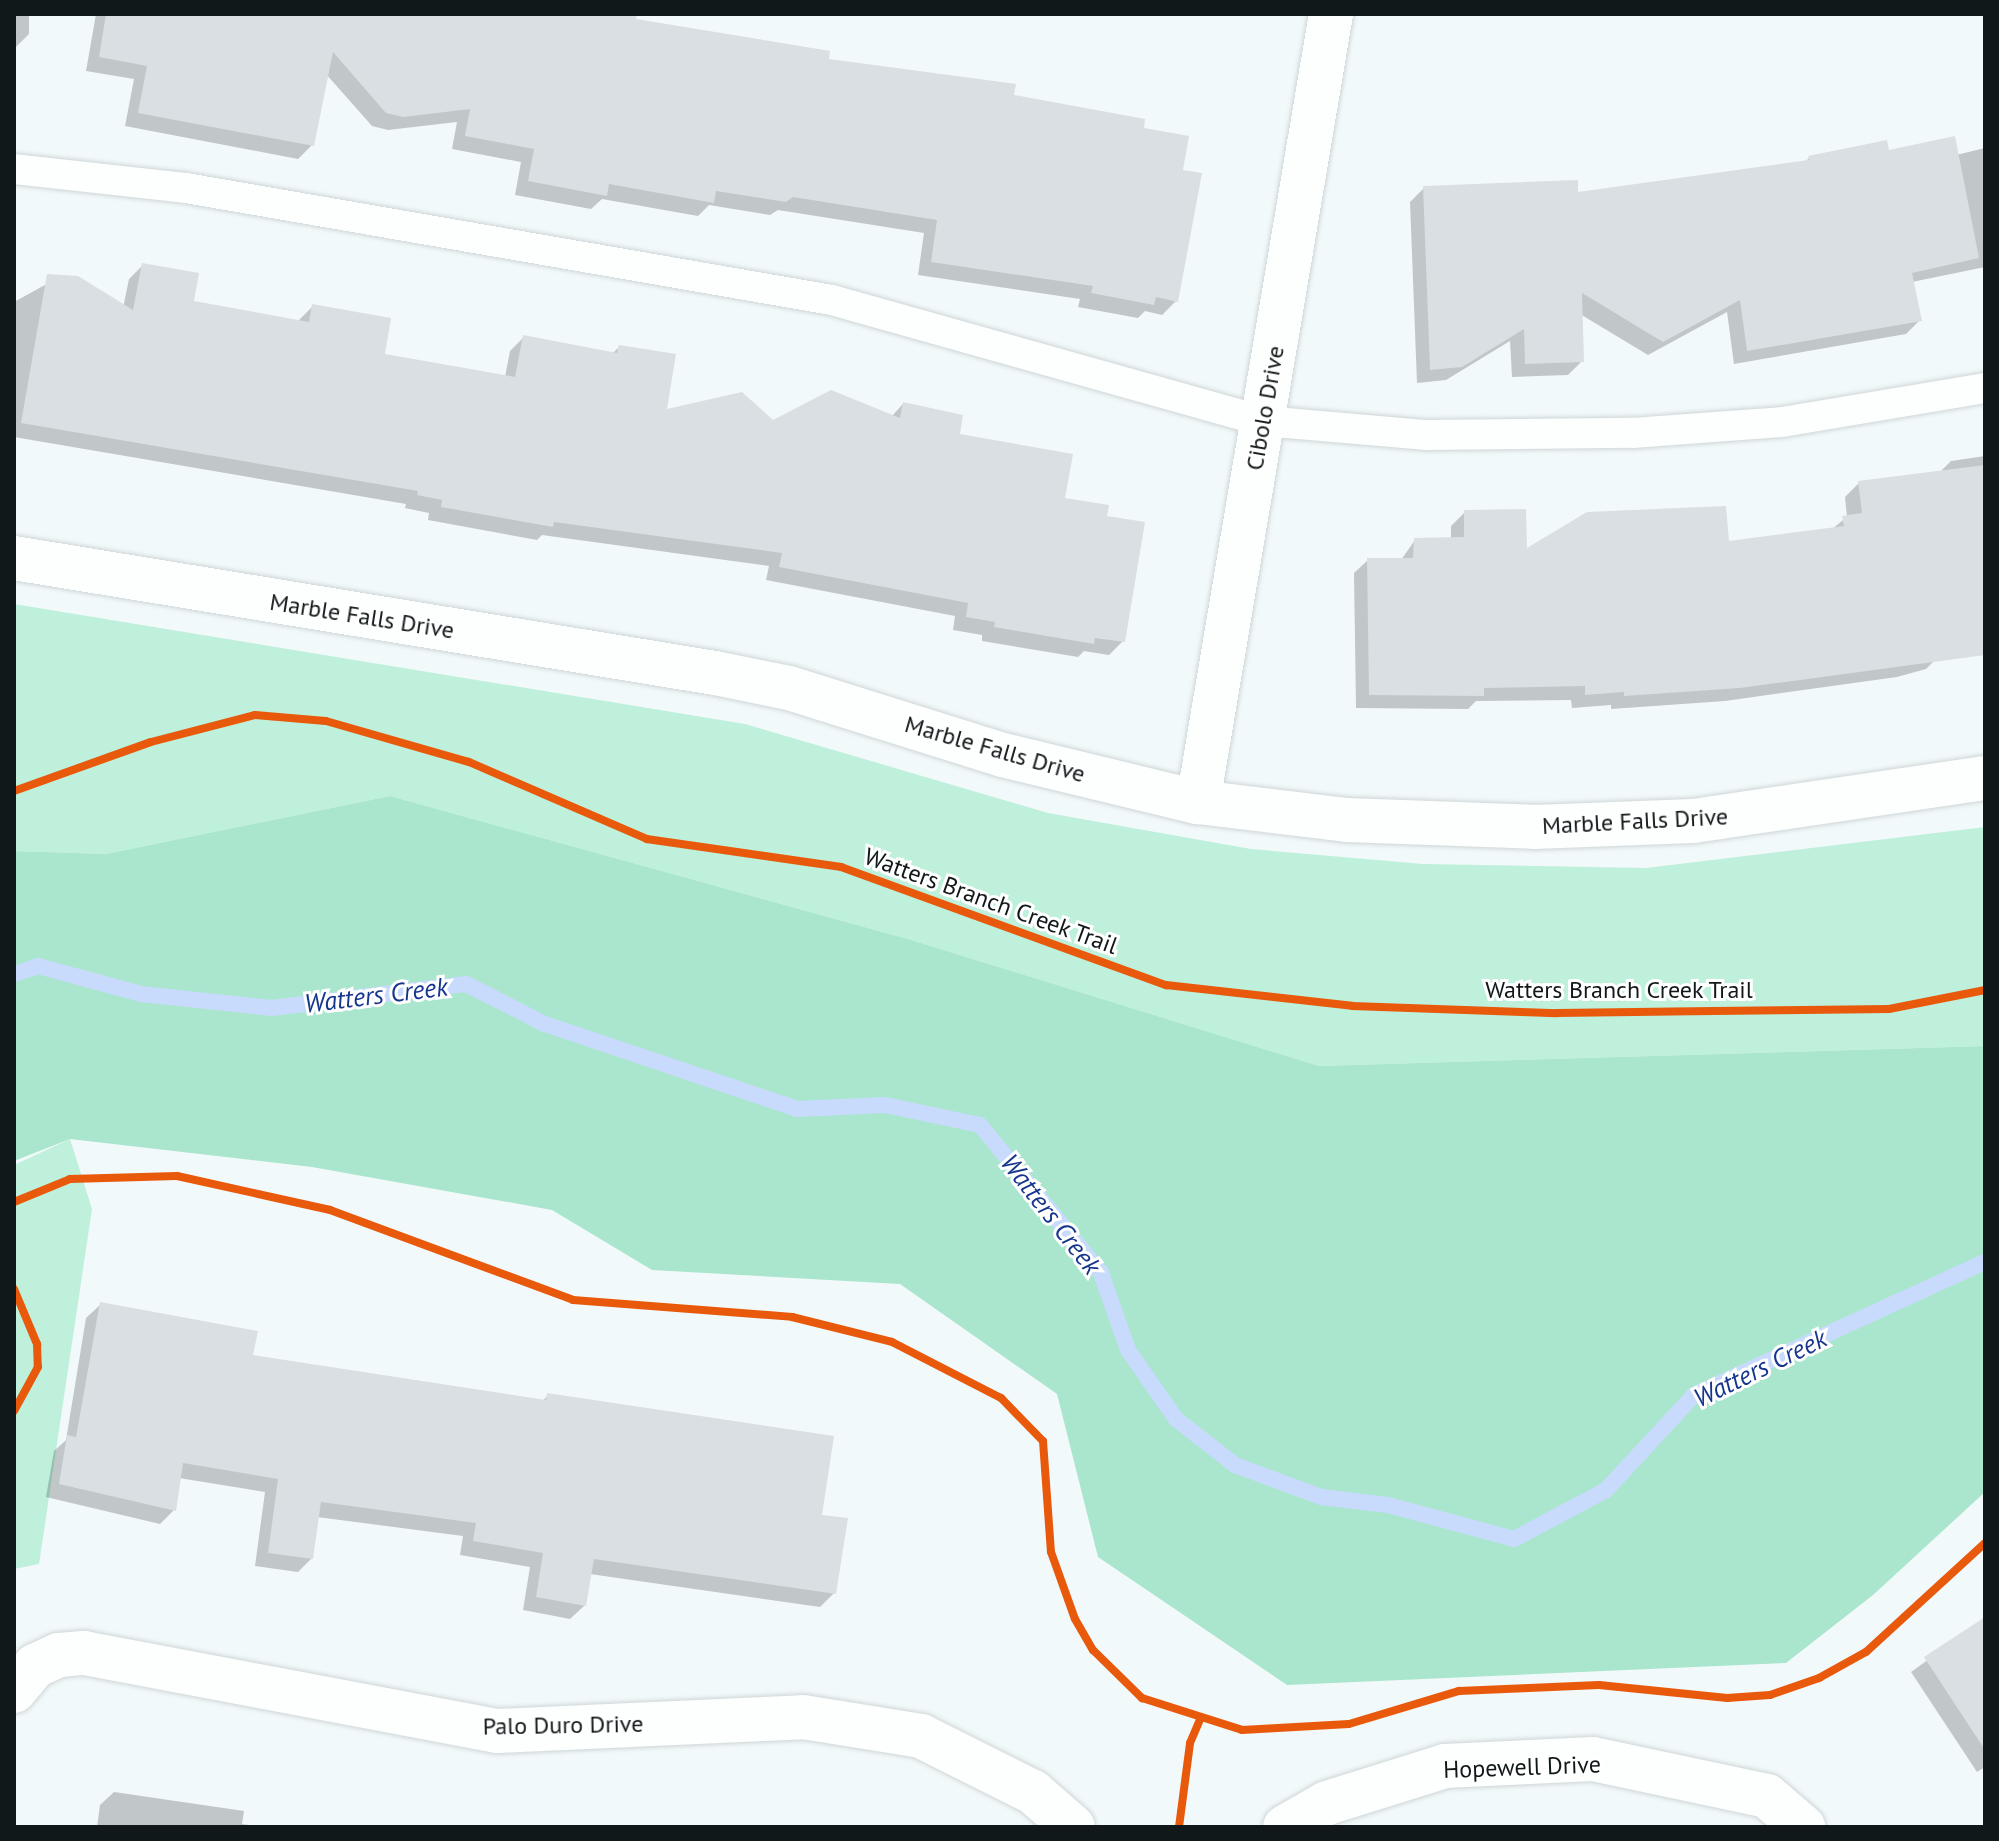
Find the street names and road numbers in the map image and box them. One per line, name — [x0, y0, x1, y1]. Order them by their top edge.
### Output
street label: Cibolo Drive — [1240, 343, 1290, 473]
street label: Marble Falls Drive — [268, 587, 456, 645]
street label: Marble Falls Drive — [902, 709, 1088, 789]
street label: Marble Falls Drive — [1541, 802, 1729, 840]
street label: Watters Branch Creek Trail — [860, 841, 1122, 961]
street label: Watters Branch Creek Trail — [1484, 976, 1754, 1004]
street label: Palo Duro Drive — [482, 1709, 644, 1741]
street label: Hopewell Drive — [1443, 1750, 1601, 1784]

